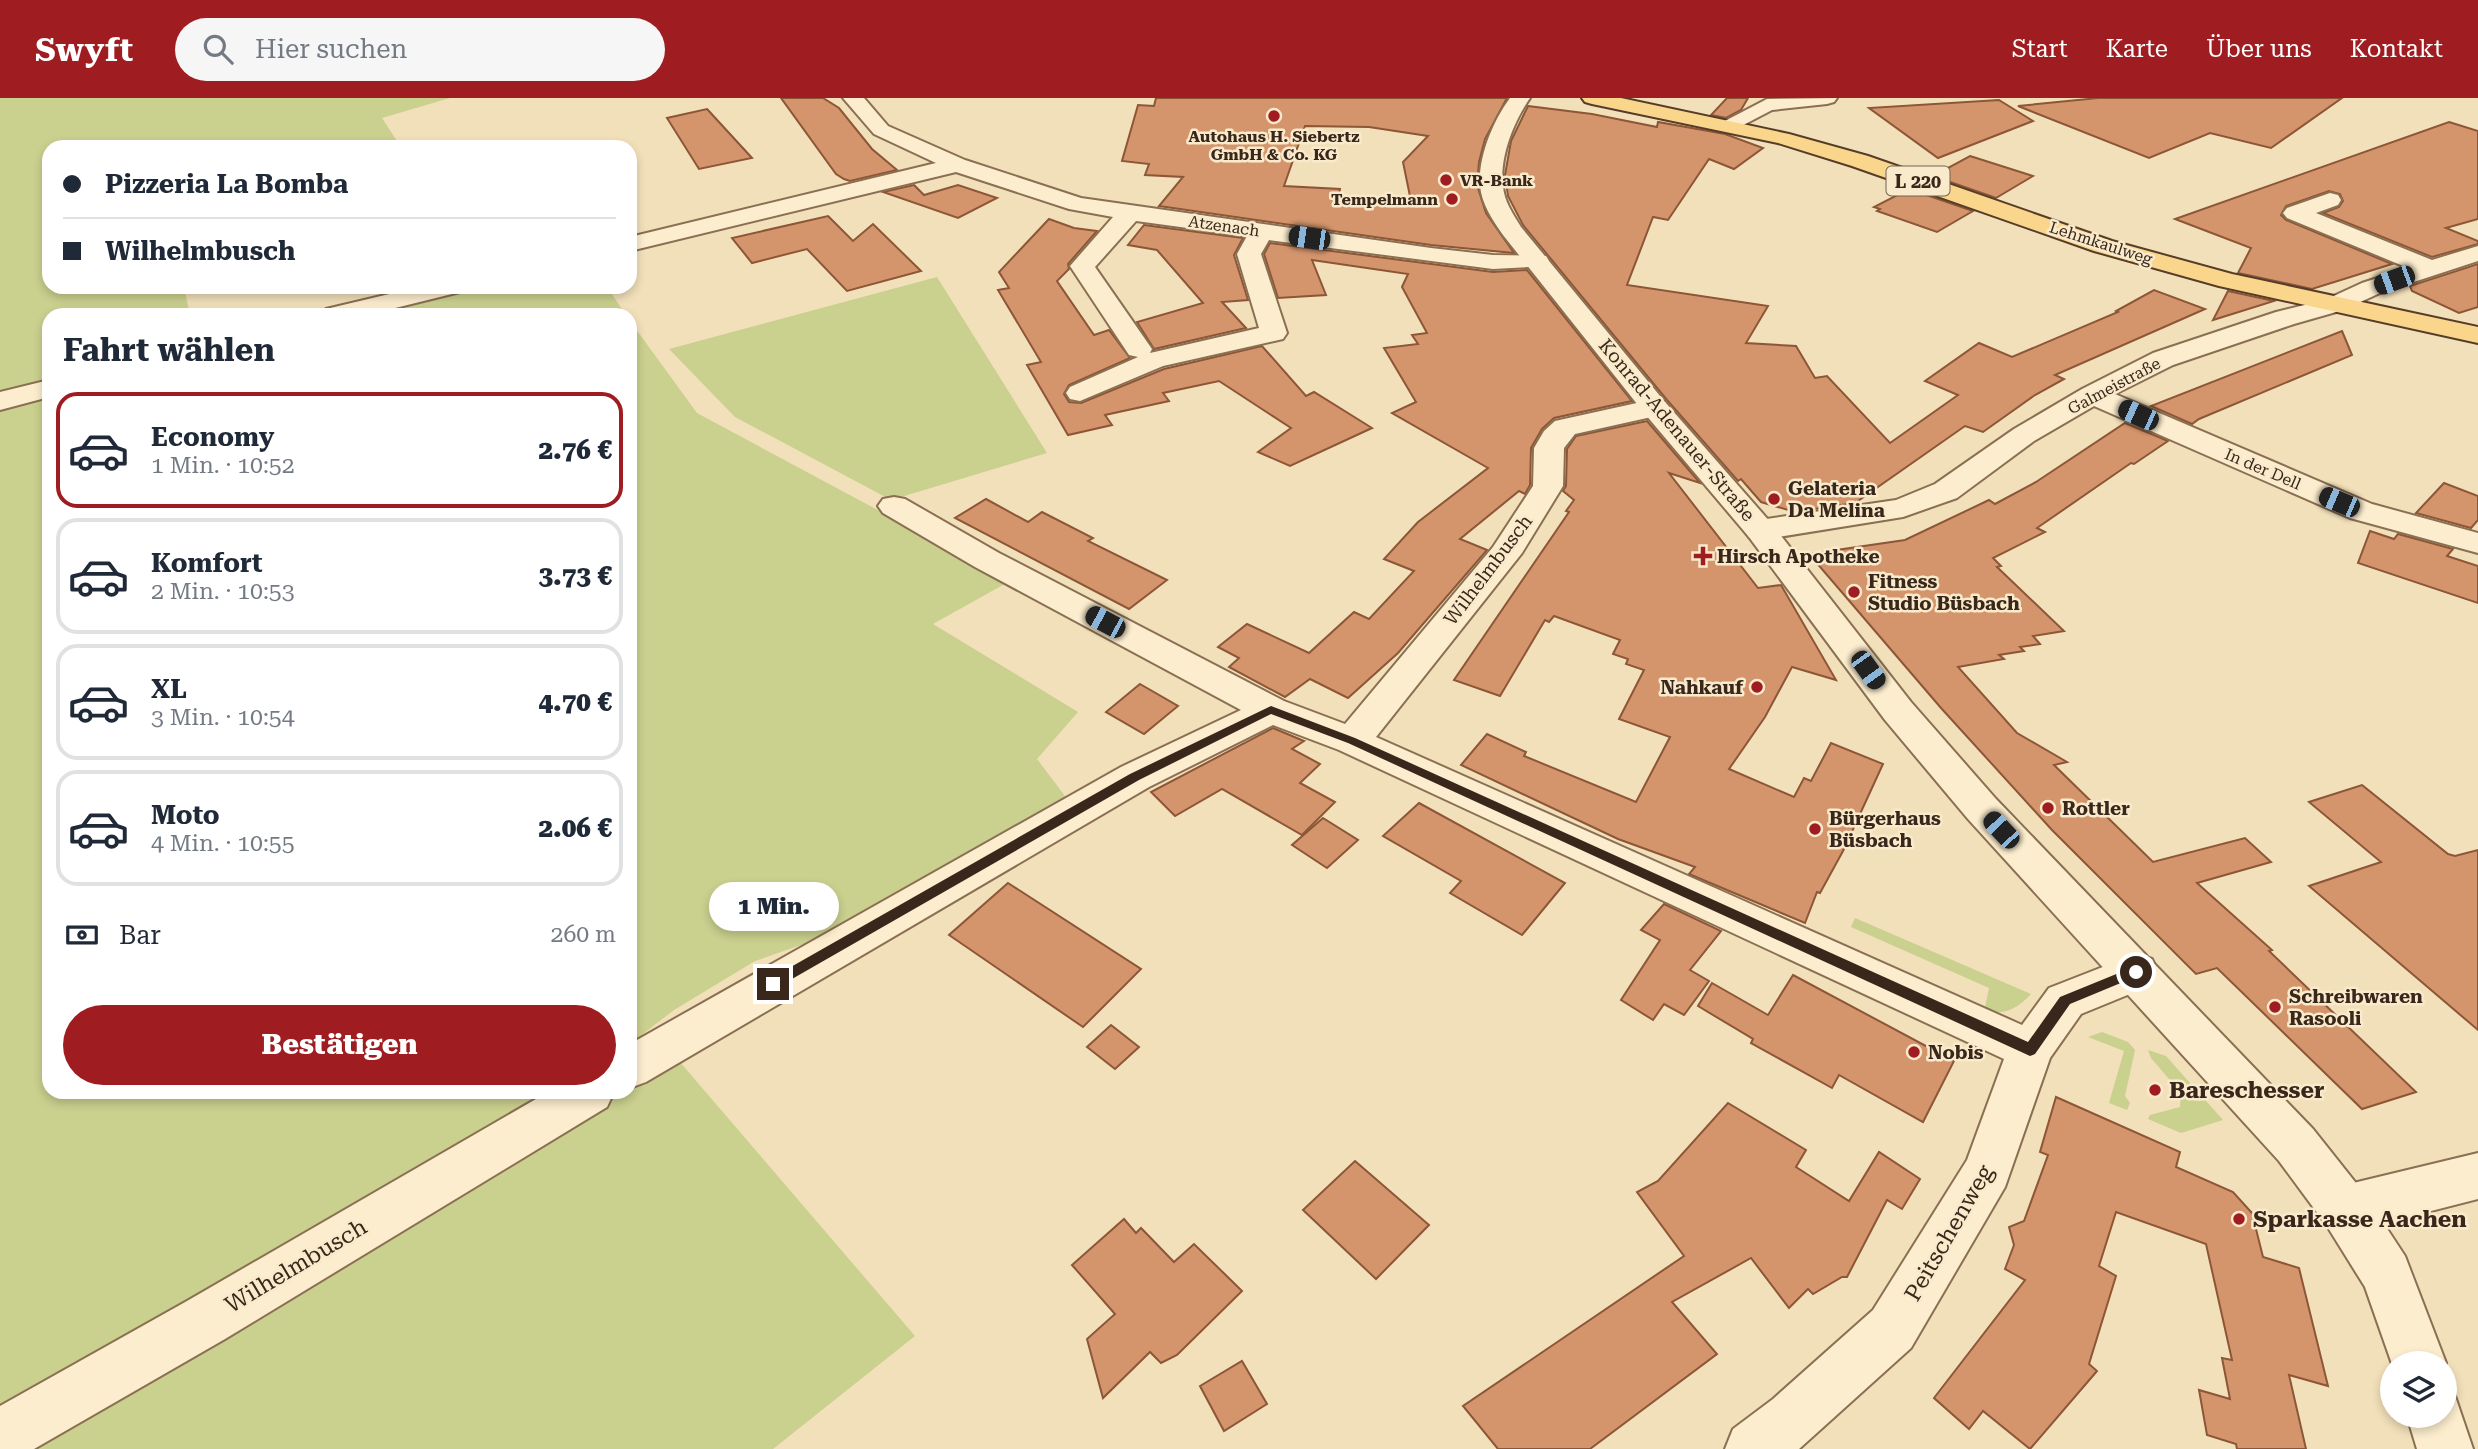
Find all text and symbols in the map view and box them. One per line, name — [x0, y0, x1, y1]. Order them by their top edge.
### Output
search box — [175, 18, 665, 81]
text: Swyft — [35, 30, 133, 69]
icon: search — [199, 30, 237, 68]
text: Hier suchen — [255, 34, 407, 64]
text: Start — [2012, 35, 2068, 63]
text: Karte — [2106, 35, 2168, 63]
text: Über uns — [2206, 35, 2312, 63]
text: Kontakt — [2350, 35, 2443, 63]
marker: Autohaus H. Siebertz GmbH & Co. KG — [1266, 108, 1282, 124]
place label: Autohaus H. Siebertz GmbH & Co. KG — [1189, 127, 1359, 164]
road number: L 220 — [1886, 166, 1950, 196]
text: Pizzeria La Bomba — [105, 169, 348, 199]
place label: VR-Bank — [1460, 171, 1533, 190]
marker: VR-Bank — [1438, 172, 1454, 188]
place label: Tempelmann — [1331, 190, 1438, 209]
marker: Tempelmann — [1444, 191, 1460, 207]
street label: Atzenach — [1187, 212, 1261, 240]
street label: Lehmkaulweg — [2047, 217, 2156, 269]
car — [1287, 225, 1332, 251]
text: Wilhelmbusch — [105, 236, 295, 266]
car — [2371, 263, 2418, 297]
text: Fahrt wählen — [63, 331, 275, 369]
street label: Konrad-Adenauer-Straße — [1594, 334, 1760, 526]
street label: Galmeistraße — [2064, 354, 2164, 418]
car — [2115, 397, 2162, 433]
icon: car — [67, 419, 130, 482]
text: Economy — [151, 422, 274, 452]
text: 2.76 € — [539, 435, 612, 465]
street label: In der Dell — [2222, 444, 2304, 494]
text: 1 Min. · 10:52 — [151, 452, 295, 479]
place label: Gelateria Da Melina — [1788, 477, 1885, 522]
car — [2316, 484, 2363, 520]
marker: Gelateria Da Melina — [1766, 491, 1782, 507]
street label: Wilhelmbusch — [1439, 510, 1537, 630]
icon: car — [67, 545, 130, 608]
place label: Hirsch Apotheke — [1717, 545, 1880, 568]
text: Komfort — [151, 548, 263, 578]
marker: Hirsch Apotheke — [1695, 548, 1711, 564]
text: 3.73 € — [539, 561, 612, 591]
place label: Fitness Studio Büsbach — [1868, 570, 2020, 615]
text: 2 Min. · 10:53 — [151, 578, 295, 605]
marker: Fitness Studio Büsbach — [1846, 584, 1862, 600]
car — [1082, 603, 1129, 641]
car — [1848, 647, 1889, 693]
icon: car — [67, 671, 130, 734]
text: XL — [151, 674, 187, 704]
place label: Nahkauf — [1660, 676, 1744, 699]
marker: Nahkauf — [1749, 679, 1765, 695]
text: 4.70 € — [539, 687, 612, 717]
text: 3 Min. · 10:54 — [151, 704, 295, 731]
icon: car — [67, 797, 130, 860]
place label: Rottler — [2062, 797, 2130, 820]
text: Moto — [151, 800, 220, 830]
marker: Rottler — [2040, 800, 2056, 816]
place label: Bürgerhaus Büsbach — [1829, 807, 1941, 852]
car — [1979, 807, 2024, 853]
text: 2.06 € — [539, 813, 612, 843]
marker: Bürgerhaus Büsbach — [1807, 821, 1823, 837]
text: 4 Min. · 10:55 — [151, 830, 295, 857]
callout: 1 Min. — [708, 882, 838, 932]
text: 1 Min. — [738, 893, 810, 920]
icon: cash — [63, 916, 101, 954]
text: Bar — [119, 920, 161, 950]
text: 260 m — [551, 921, 616, 948]
route start — [2120, 956, 2152, 988]
route end — [757, 968, 789, 1000]
place label: Schreibwaren Rasooli — [2289, 985, 2423, 1030]
marker: Schreibwaren Rasooli — [2267, 999, 2283, 1015]
button: Bestätigen — [63, 1005, 616, 1085]
place label: Nobis — [1928, 1041, 1984, 1064]
marker: Nobis — [1906, 1044, 1922, 1060]
place label: Bareschesser — [2169, 1077, 2324, 1104]
marker: Bareschesser — [2147, 1082, 2163, 1098]
street label: Peitschenweg — [1899, 1160, 1999, 1306]
place label: Sparkasse Aachen — [2253, 1206, 2467, 1233]
marker: Sparkasse Aachen — [2231, 1211, 2247, 1227]
street label: Wilhelmbusch — [220, 1213, 372, 1319]
map controls — [2380, 1351, 2457, 1428]
button: layers — [2380, 1351, 2457, 1428]

